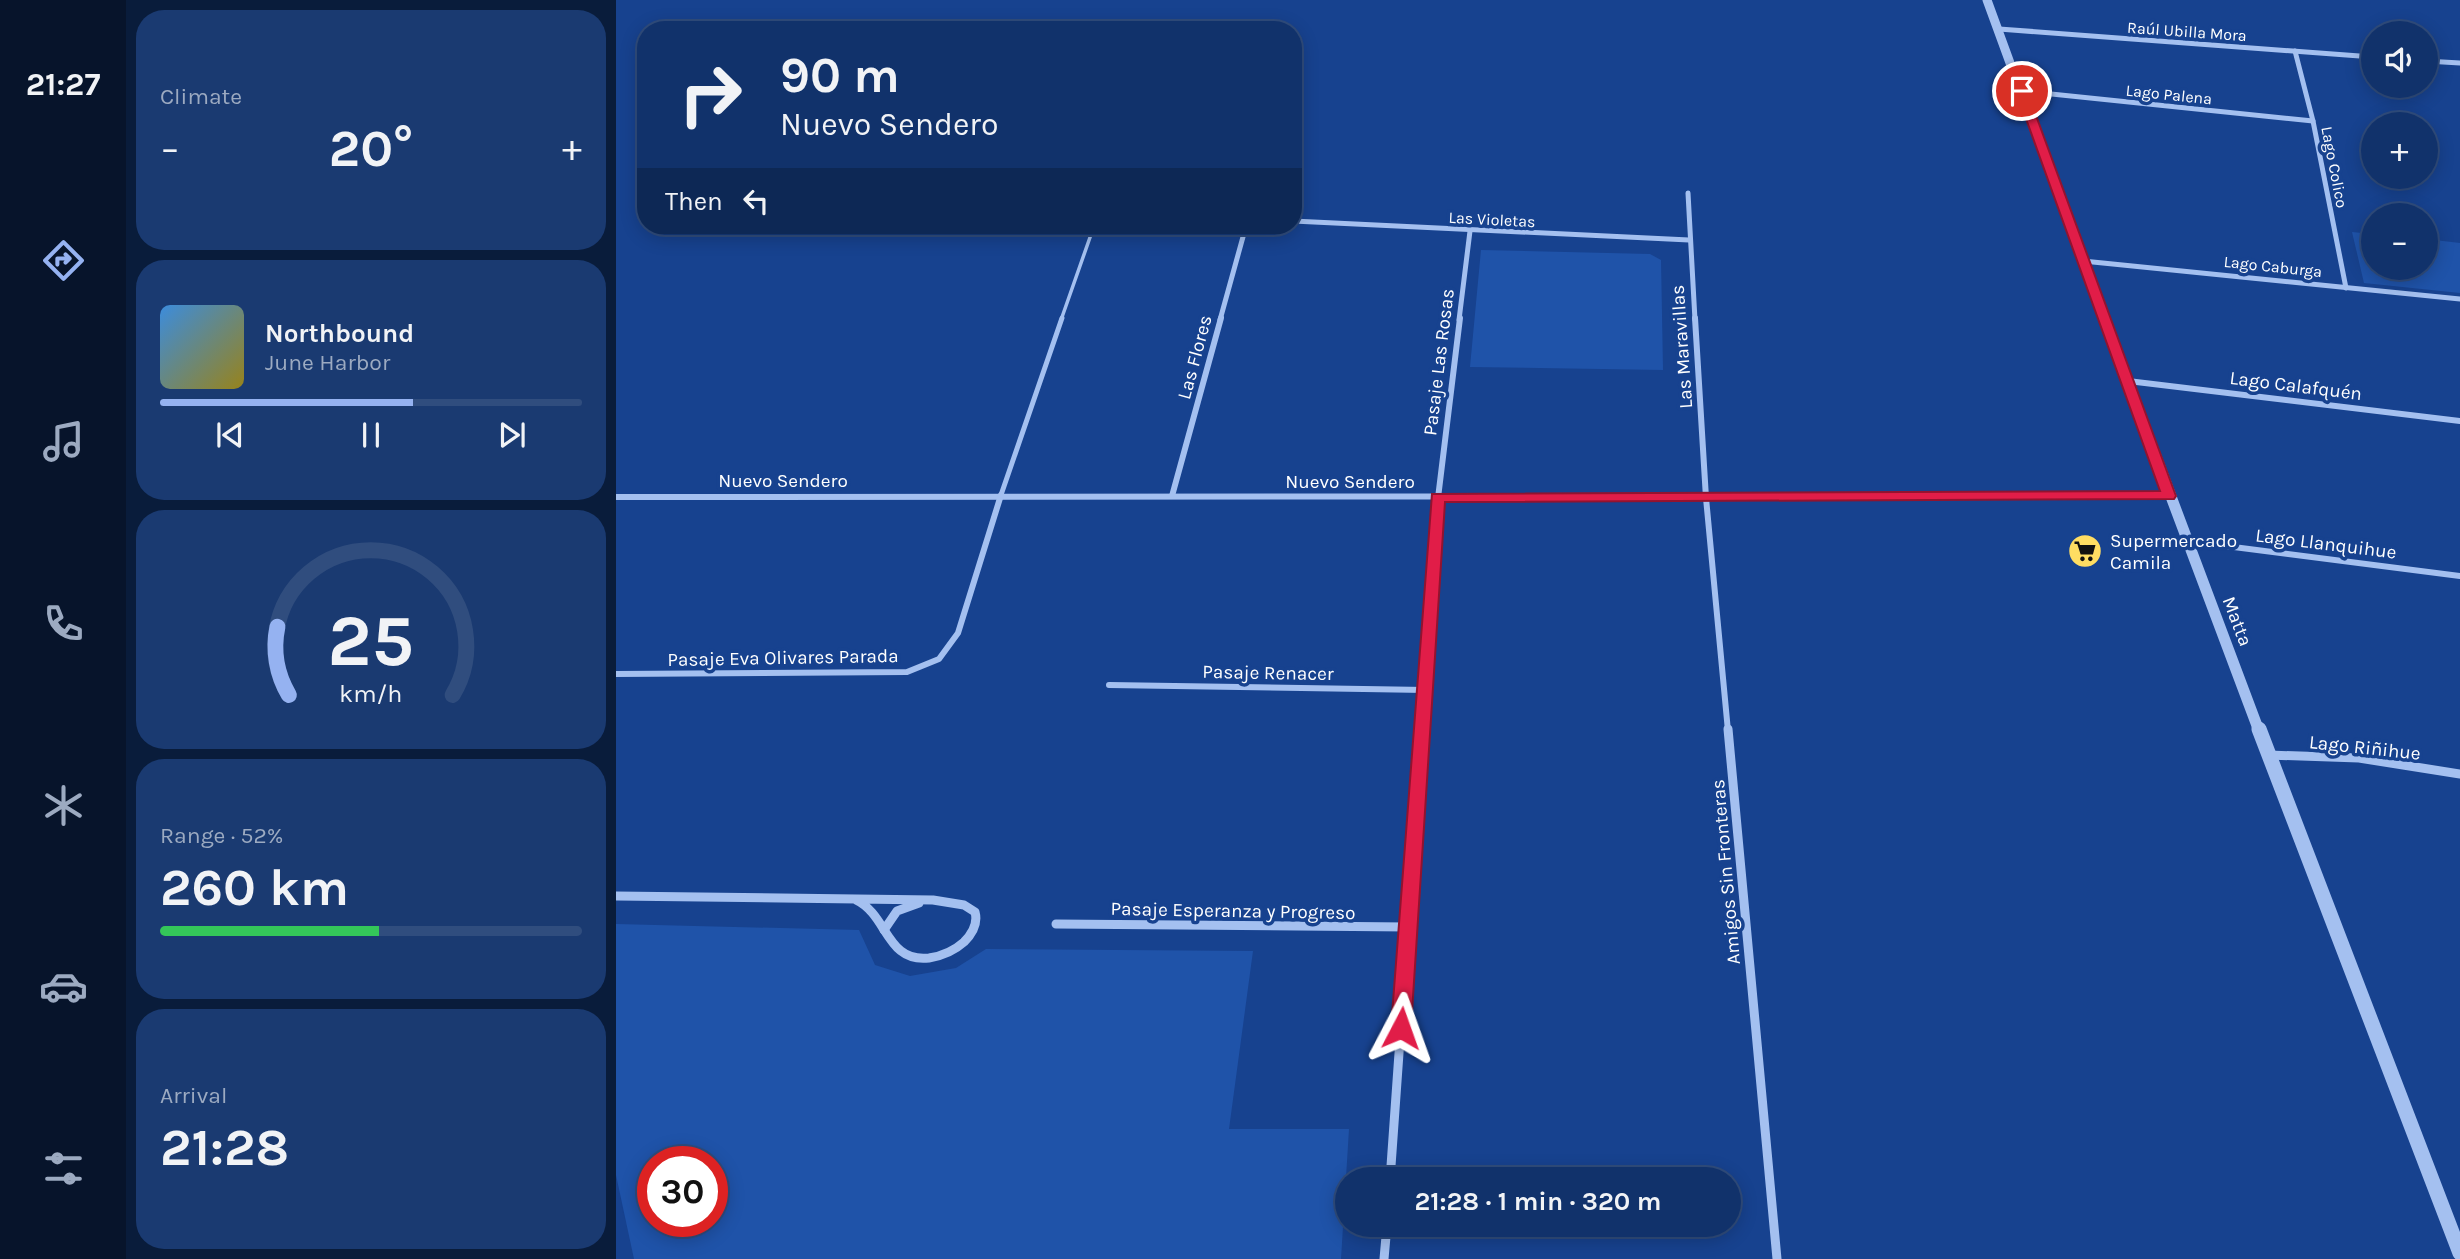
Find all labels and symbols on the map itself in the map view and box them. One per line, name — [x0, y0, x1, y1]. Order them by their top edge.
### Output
street label: Raúl Ubilla Mora — [2127, 18, 2247, 45]
pin — [1992, 61, 2052, 121]
street label: Lago Palena — [2125, 81, 2213, 108]
street label: Lago Colico — [2317, 125, 2352, 209]
street label: Las Violetas — [1448, 208, 1536, 231]
street label: Lago Caburga — [2223, 252, 2323, 281]
street label: Las Maravillas — [1667, 284, 1697, 410]
street label: Pasaje Las Rosas — [1419, 287, 1459, 437]
street label: Las Flores — [1173, 313, 1217, 402]
street label: Lago Calafquén — [2228, 367, 2363, 405]
street label: Nuevo Sendero — [718, 470, 848, 492]
street label: Nuevo Sendero — [1285, 471, 1415, 493]
street label: Lago Llanquihue — [2254, 524, 2398, 564]
place label: Supermercado Camila — [2110, 530, 2237, 574]
supermarket icon: Supermercado Camila — [2066, 532, 2104, 570]
street label: Matta — [2218, 593, 2257, 649]
street label: Pasaje Eva Olivares Parada — [667, 645, 899, 671]
street label: Pasaje Renacer — [1202, 661, 1334, 685]
street label: Lago Riñihue — [2308, 731, 2422, 765]
street label: Amigos Sin Fronteras — [1707, 778, 1745, 966]
street label: Pasaje Esperanza y Progreso — [1110, 898, 1356, 924]
position arrow — [1364, 991, 1438, 1065]
speed limit sign: 30 — [637, 1146, 728, 1237]

